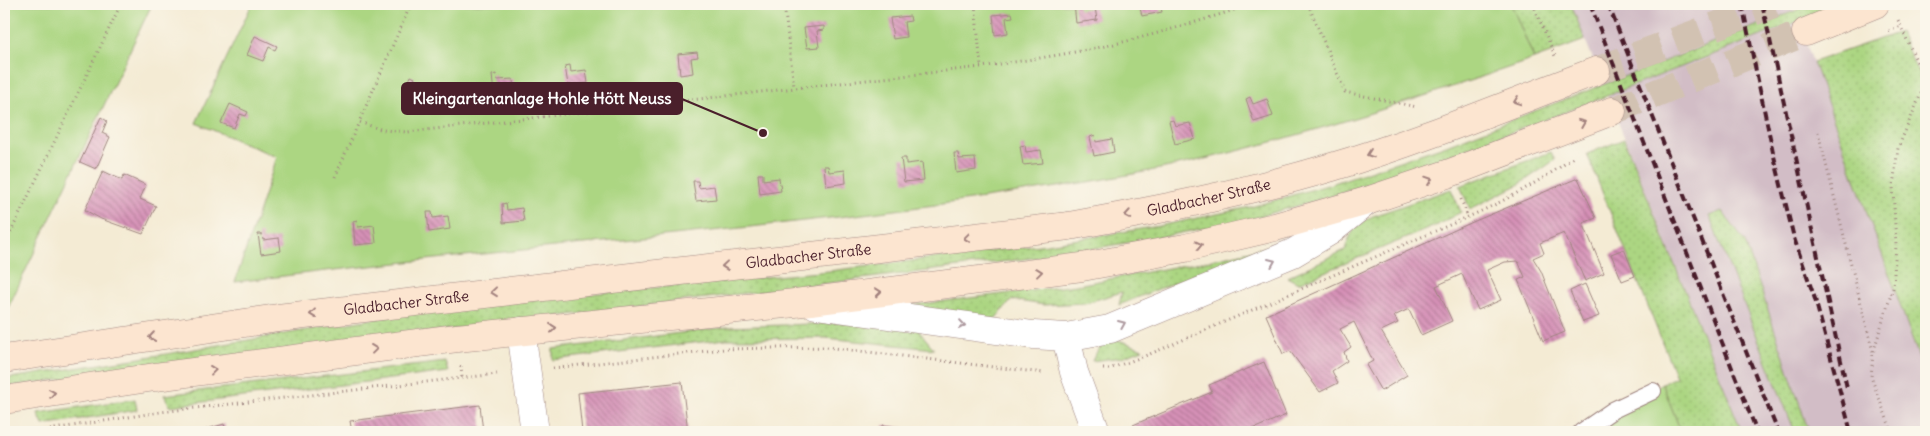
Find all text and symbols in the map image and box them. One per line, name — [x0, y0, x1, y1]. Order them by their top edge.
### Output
callout: Kleingartenanlage Hohle Hött Neuss — [402, 83, 682, 114]
text: Kleingartenanlage Hohle Hött Neuss — [412, 88, 672, 109]
one-way arrow — [1513, 95, 1522, 105]
one-way arrow — [1577, 119, 1586, 130]
one-way arrow — [1366, 148, 1375, 158]
street label: Gladbacher Straße — [1145, 174, 1273, 220]
one-way arrow — [1425, 176, 1433, 186]
one-way arrow — [1123, 210, 1132, 220]
one-way arrow — [963, 232, 971, 243]
street label: Gladbacher Straße — [744, 239, 872, 273]
one-way arrow — [1195, 240, 1204, 251]
one-way arrow — [1267, 257, 1276, 268]
one-way arrow — [721, 260, 729, 271]
one-way arrow — [1035, 267, 1043, 278]
street label: Gladbacher Straße — [342, 286, 470, 319]
one-way arrow — [490, 286, 498, 297]
one-way arrow — [874, 287, 882, 298]
one-way arrow — [309, 308, 317, 319]
one-way arrow — [958, 319, 966, 329]
one-way arrow — [1117, 320, 1126, 330]
one-way arrow — [549, 323, 557, 334]
one-way arrow — [148, 331, 157, 341]
one-way arrow — [370, 344, 378, 355]
one-way arrow — [208, 365, 217, 375]
one-way arrow — [48, 388, 56, 398]

